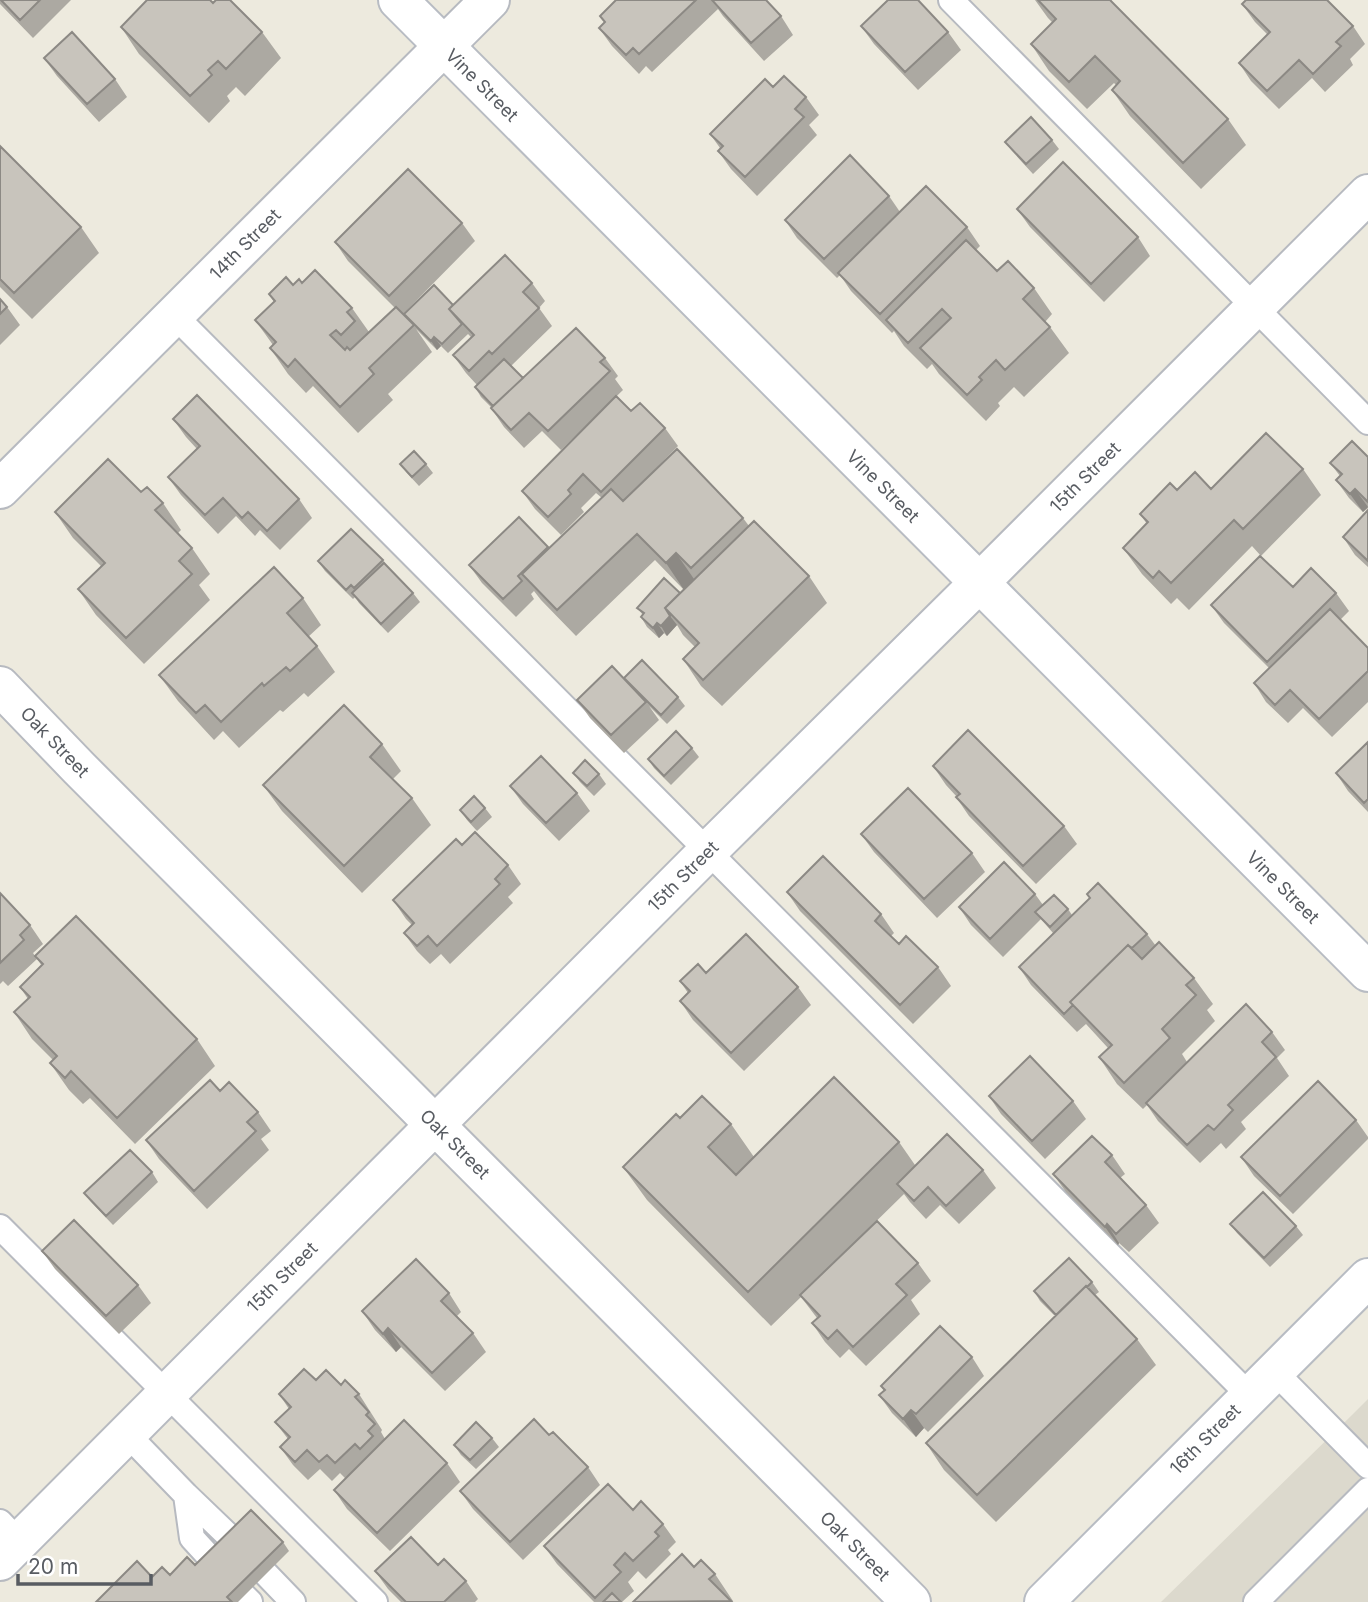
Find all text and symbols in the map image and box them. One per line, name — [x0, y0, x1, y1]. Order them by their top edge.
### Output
street label: Vine Street — [441, 44, 523, 126]
street label: 14th Street — [205, 204, 285, 284]
street label: 15th Street — [1046, 437, 1125, 516]
street label: Vine Street — [842, 445, 924, 527]
street label: Oak Street — [16, 702, 94, 782]
street label: 15th Street — [644, 836, 723, 915]
street label: Vine Street — [1242, 846, 1324, 928]
street label: Oak Street — [416, 1105, 494, 1183]
street label: 15th Street — [243, 1237, 322, 1316]
street label: 16th Street — [1165, 1399, 1245, 1479]
street label: Oak Street — [816, 1507, 894, 1585]
scale bar — [18, 1542, 150, 1586]
text: 20 m — [28, 1554, 78, 1579]

